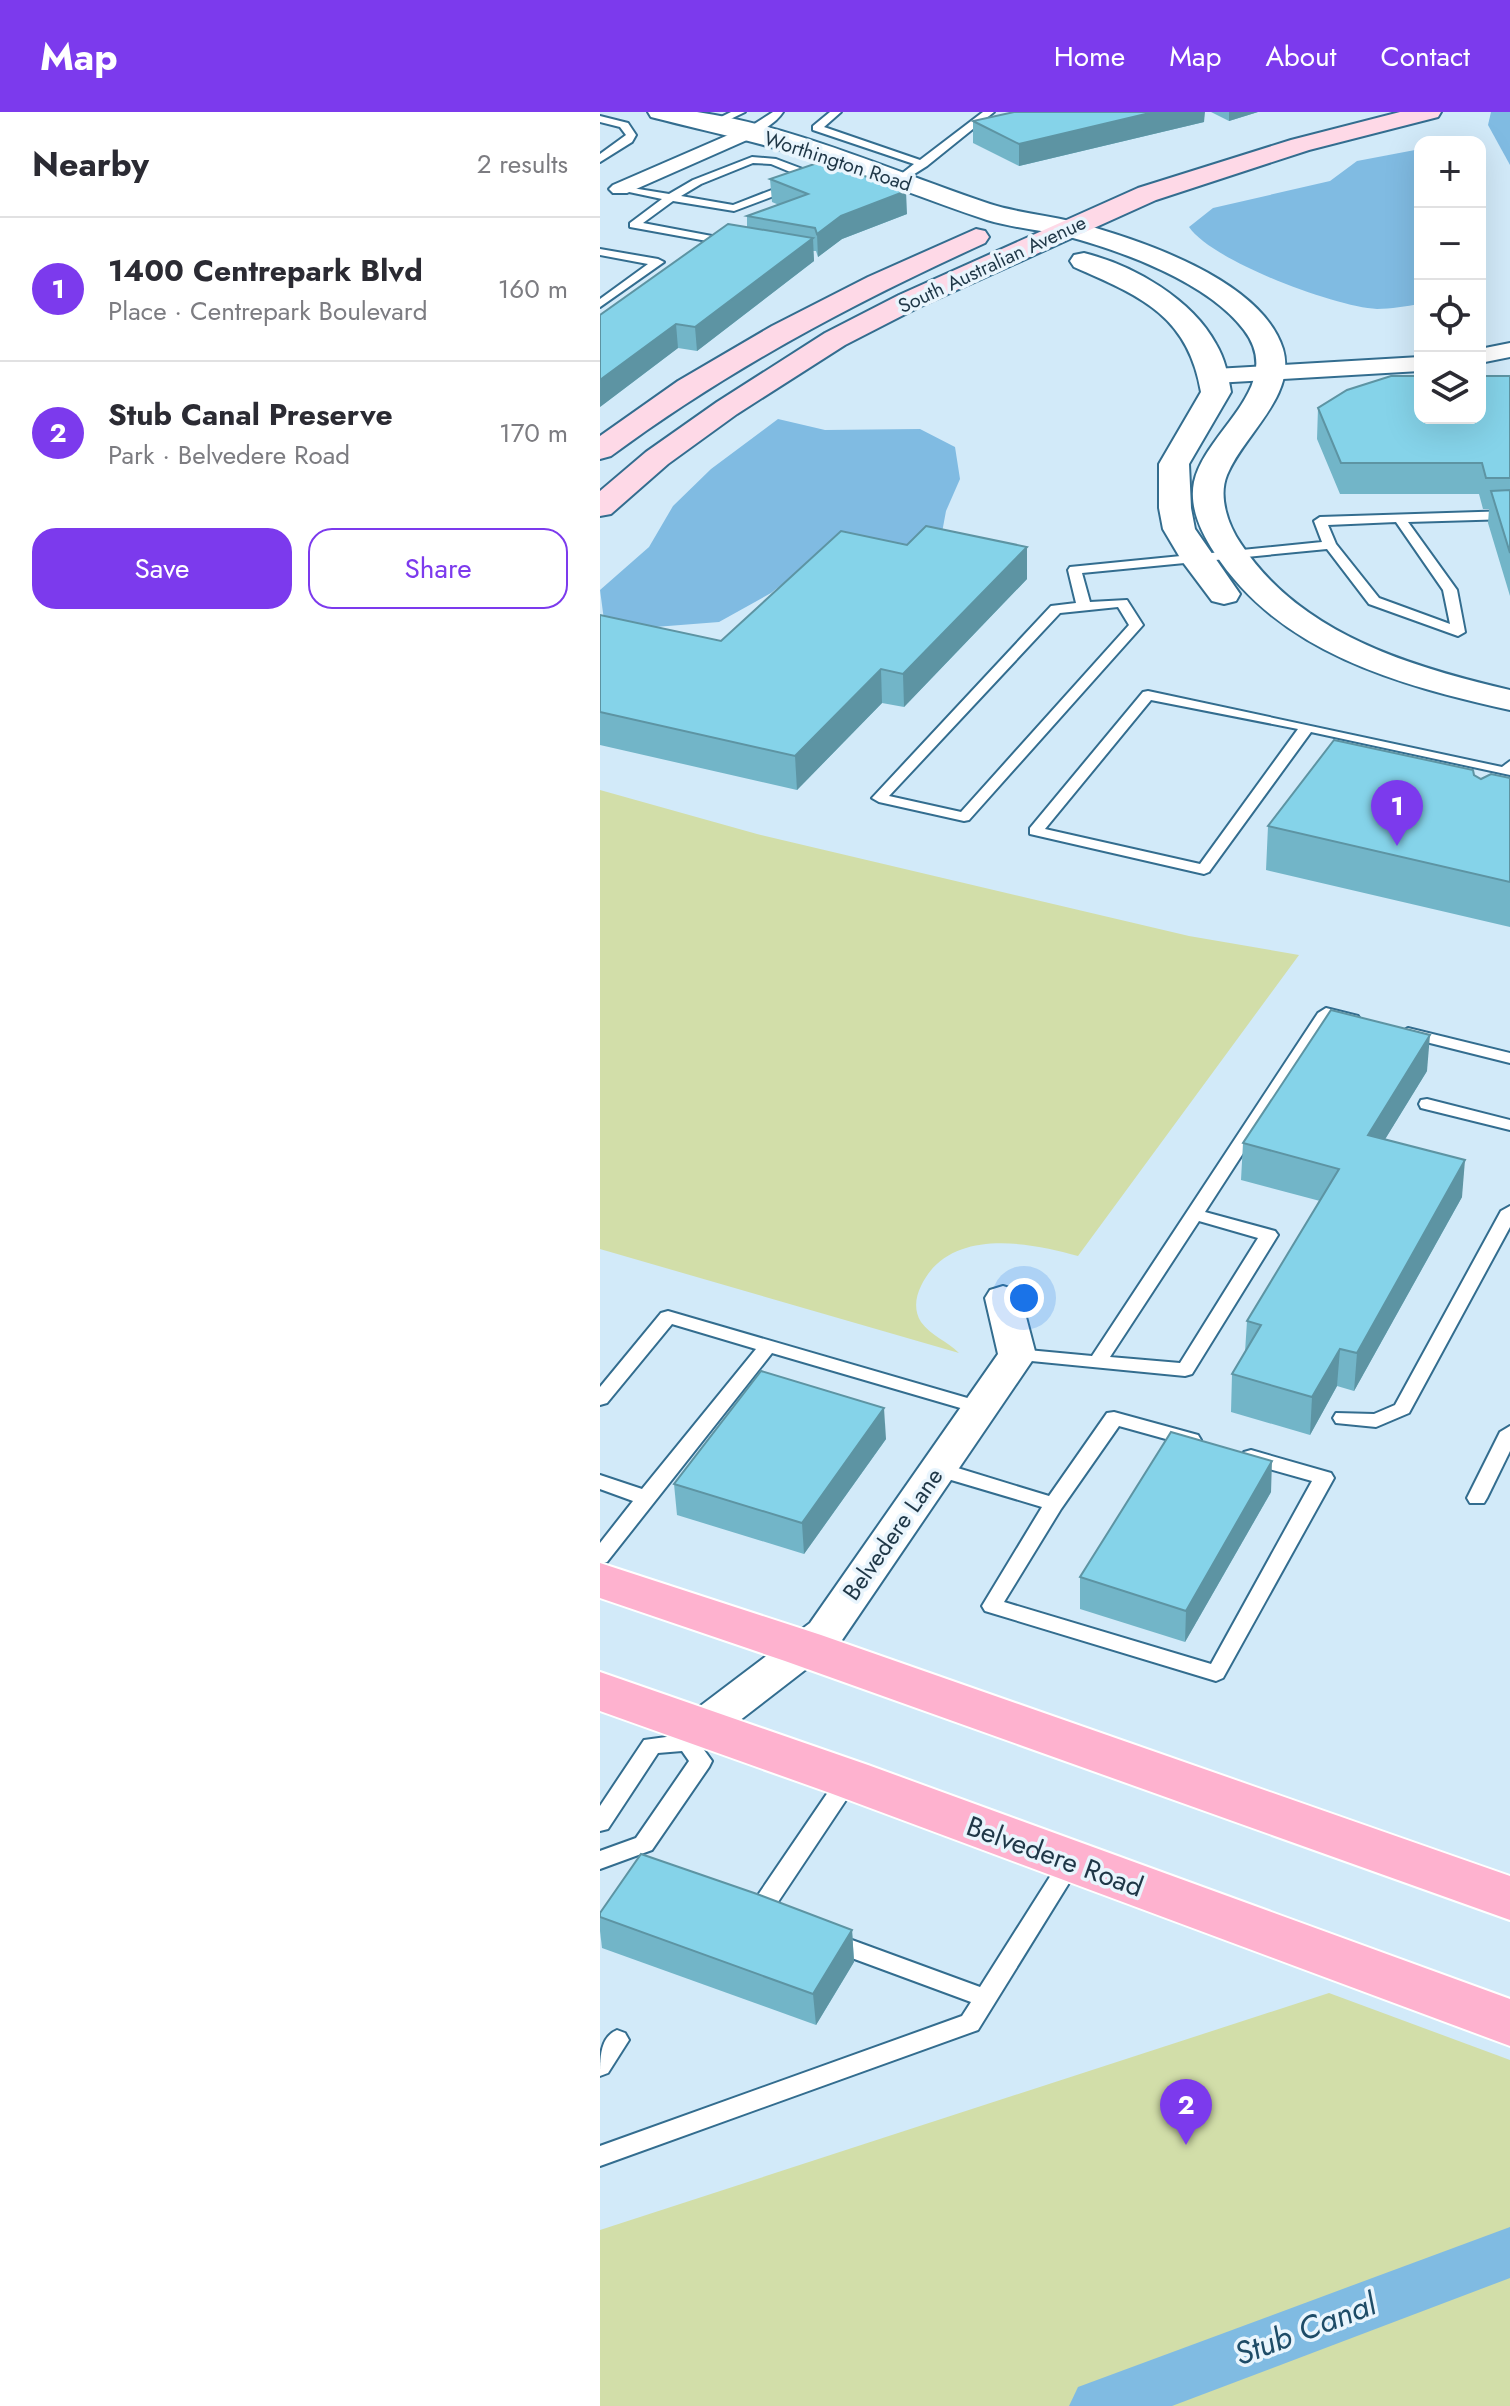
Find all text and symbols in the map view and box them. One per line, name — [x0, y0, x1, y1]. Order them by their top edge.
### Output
text: Map — [40, 29, 118, 84]
text: Home — [1054, 36, 1125, 77]
text: Map — [1169, 36, 1221, 77]
text: About — [1265, 36, 1337, 77]
text: Contact — [1381, 36, 1470, 77]
street label: Worthington Road — [760, 124, 915, 199]
map controls — [1414, 136, 1486, 424]
button: + — [1414, 136, 1486, 208]
text: Nearby — [32, 140, 149, 189]
text: 2 results — [477, 145, 568, 183]
street label: South Australian Avenue — [893, 208, 1091, 321]
button: − — [1414, 208, 1486, 280]
text: 1400 Centrepark Blvd — [108, 249, 423, 292]
text: 1 — [51, 270, 65, 308]
text: 160 m — [498, 270, 568, 308]
button: locate — [1414, 280, 1486, 352]
text: Place · Centrepark Boulevard — [108, 292, 427, 330]
button: layers — [1414, 352, 1486, 424]
text: Stub Canal Preserve — [108, 393, 393, 436]
text: 2 — [49, 414, 67, 452]
text: 170 m — [499, 414, 568, 452]
text: Park · Belvedere Road — [108, 436, 350, 474]
button: Save — [32, 528, 292, 609]
button: Share — [308, 528, 568, 609]
pin: 1 — [1371, 780, 1423, 846]
your location — [1004, 1278, 1044, 1318]
street label: Belvedere Lane — [834, 1460, 951, 1607]
street label: Belvedere Road — [961, 1805, 1149, 1907]
pin: 2 — [1160, 2079, 1212, 2145]
water label: Stub Canal — [1228, 2280, 1384, 2377]

